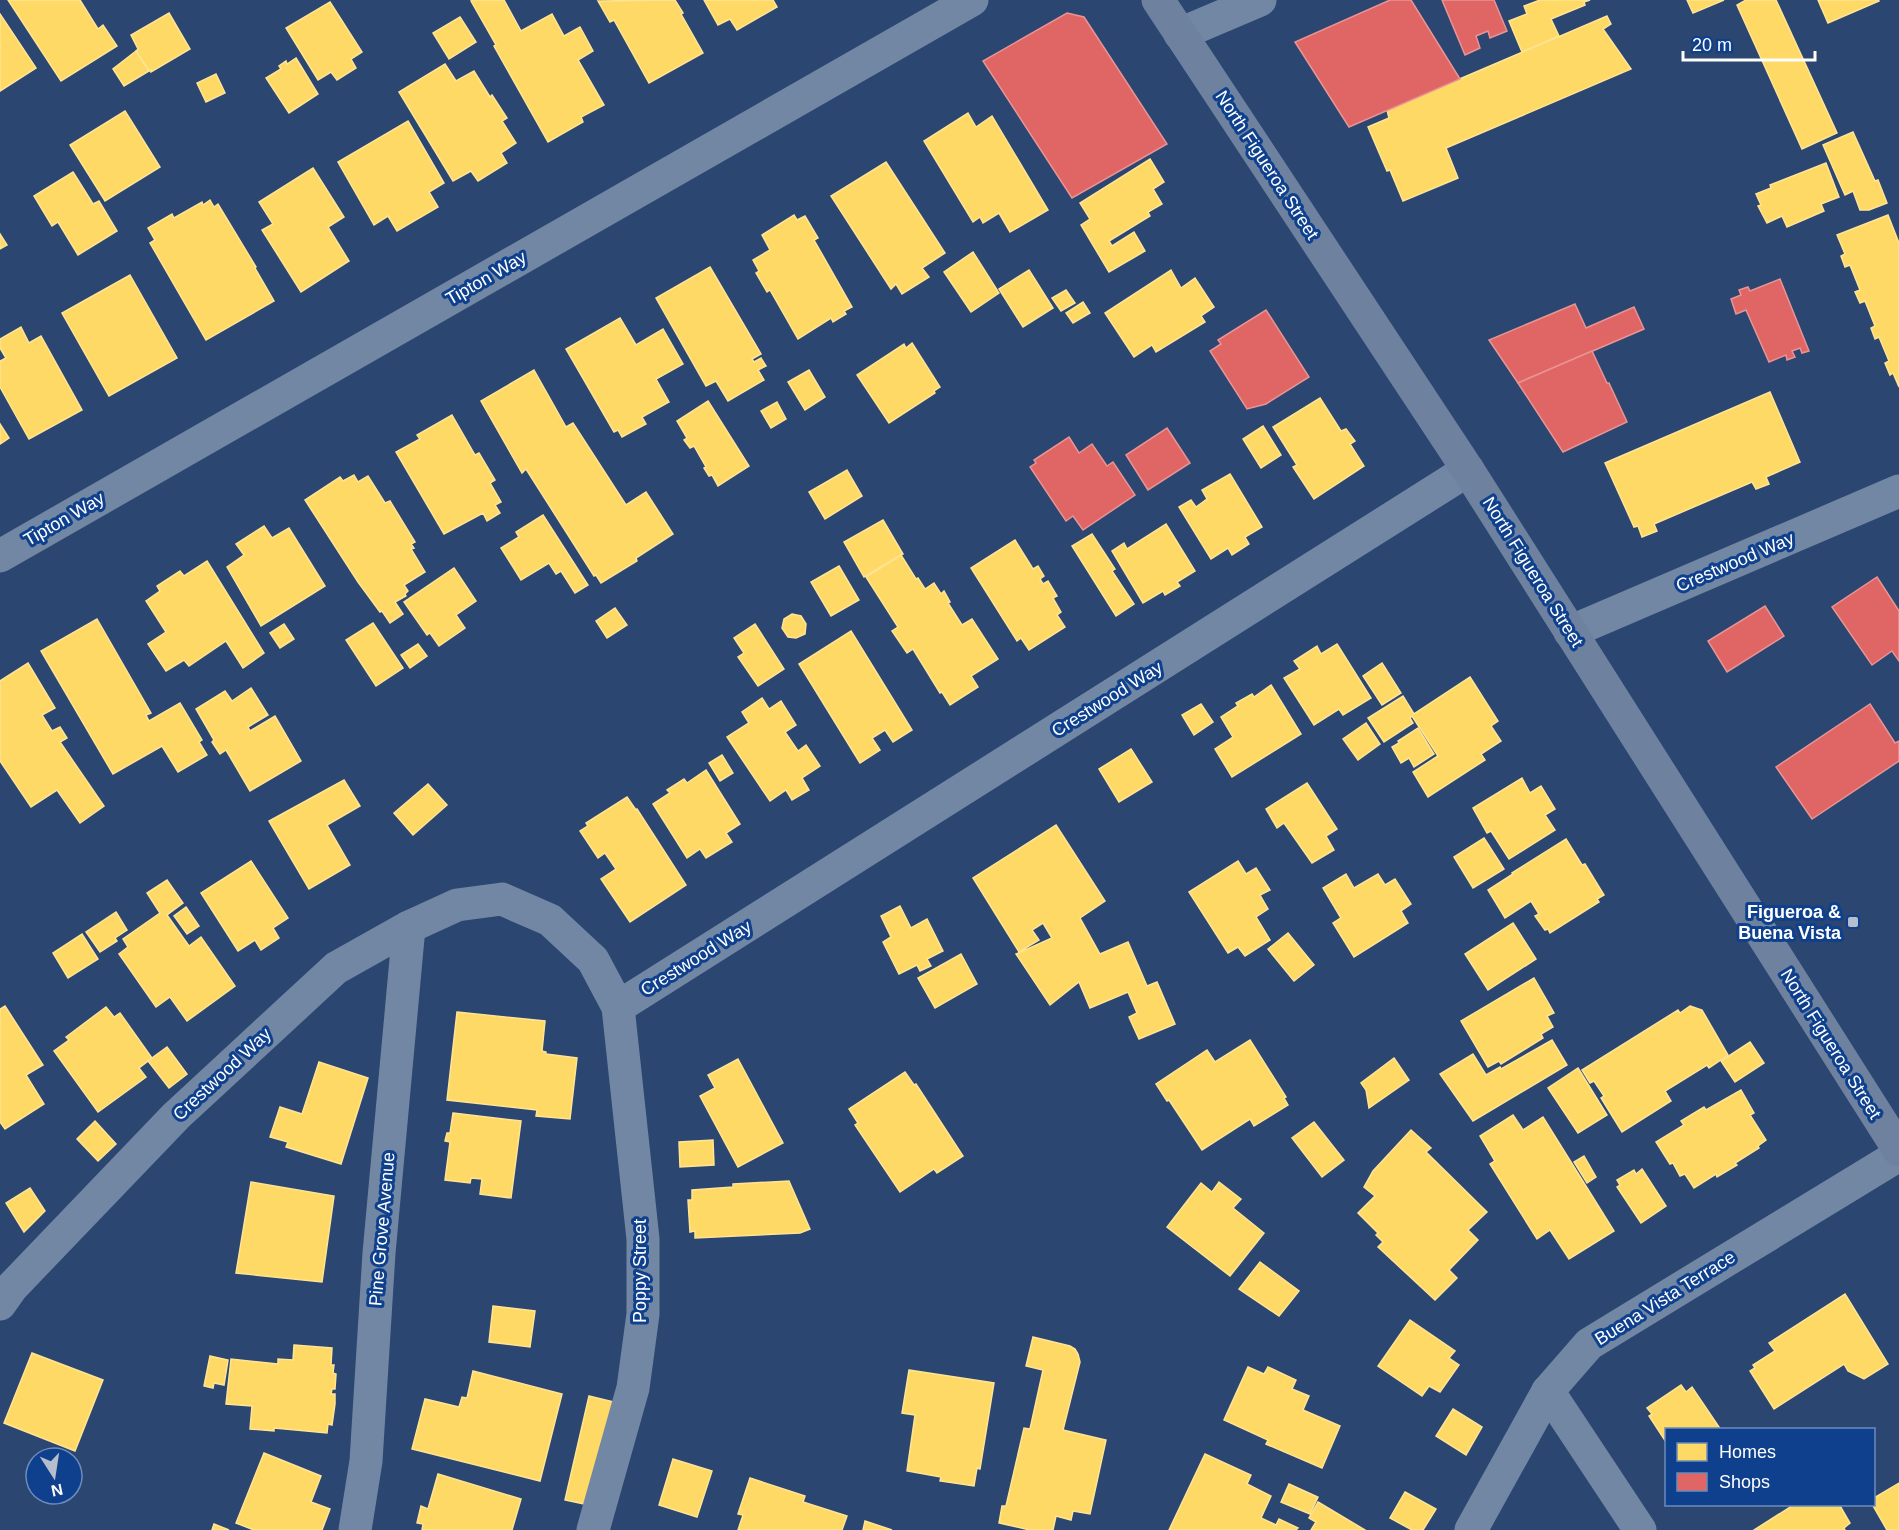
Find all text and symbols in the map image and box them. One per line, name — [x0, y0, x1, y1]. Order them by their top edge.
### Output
scale bar — [1683, 24, 1815, 62]
text: 20 m — [1692, 35, 1732, 55]
street label: North Figueroa Street — [1211, 87, 1323, 243]
street label: Tipton Way — [442, 247, 530, 309]
street label: Tipton Way — [20, 488, 108, 550]
street label: North Figueroa Street — [1479, 493, 1587, 651]
street label: Crestwood Way — [1673, 528, 1797, 596]
street label: Crestwood Way — [1048, 657, 1166, 741]
place label: Figueroa & Buena Vista — [1738, 902, 1842, 943]
marker: Figueroa & Buena Vista — [1846, 915, 1860, 929]
street label: Crestwood Way — [637, 916, 755, 1000]
street label: North Figueroa Street — [1777, 965, 1885, 1123]
street label: Crestwood Way — [169, 1024, 275, 1124]
street label: Pine Grove Avenue — [365, 1151, 399, 1307]
street label: Poppy Street — [630, 1219, 650, 1323]
street label: Buena Vista Terrace — [1591, 1247, 1739, 1349]
legend — [1665, 1428, 1875, 1506]
text: Homes — [1719, 1442, 1776, 1462]
north arrow — [24, 1446, 84, 1506]
text: Shops — [1719, 1472, 1770, 1492]
text: N — [50, 1481, 64, 1500]

